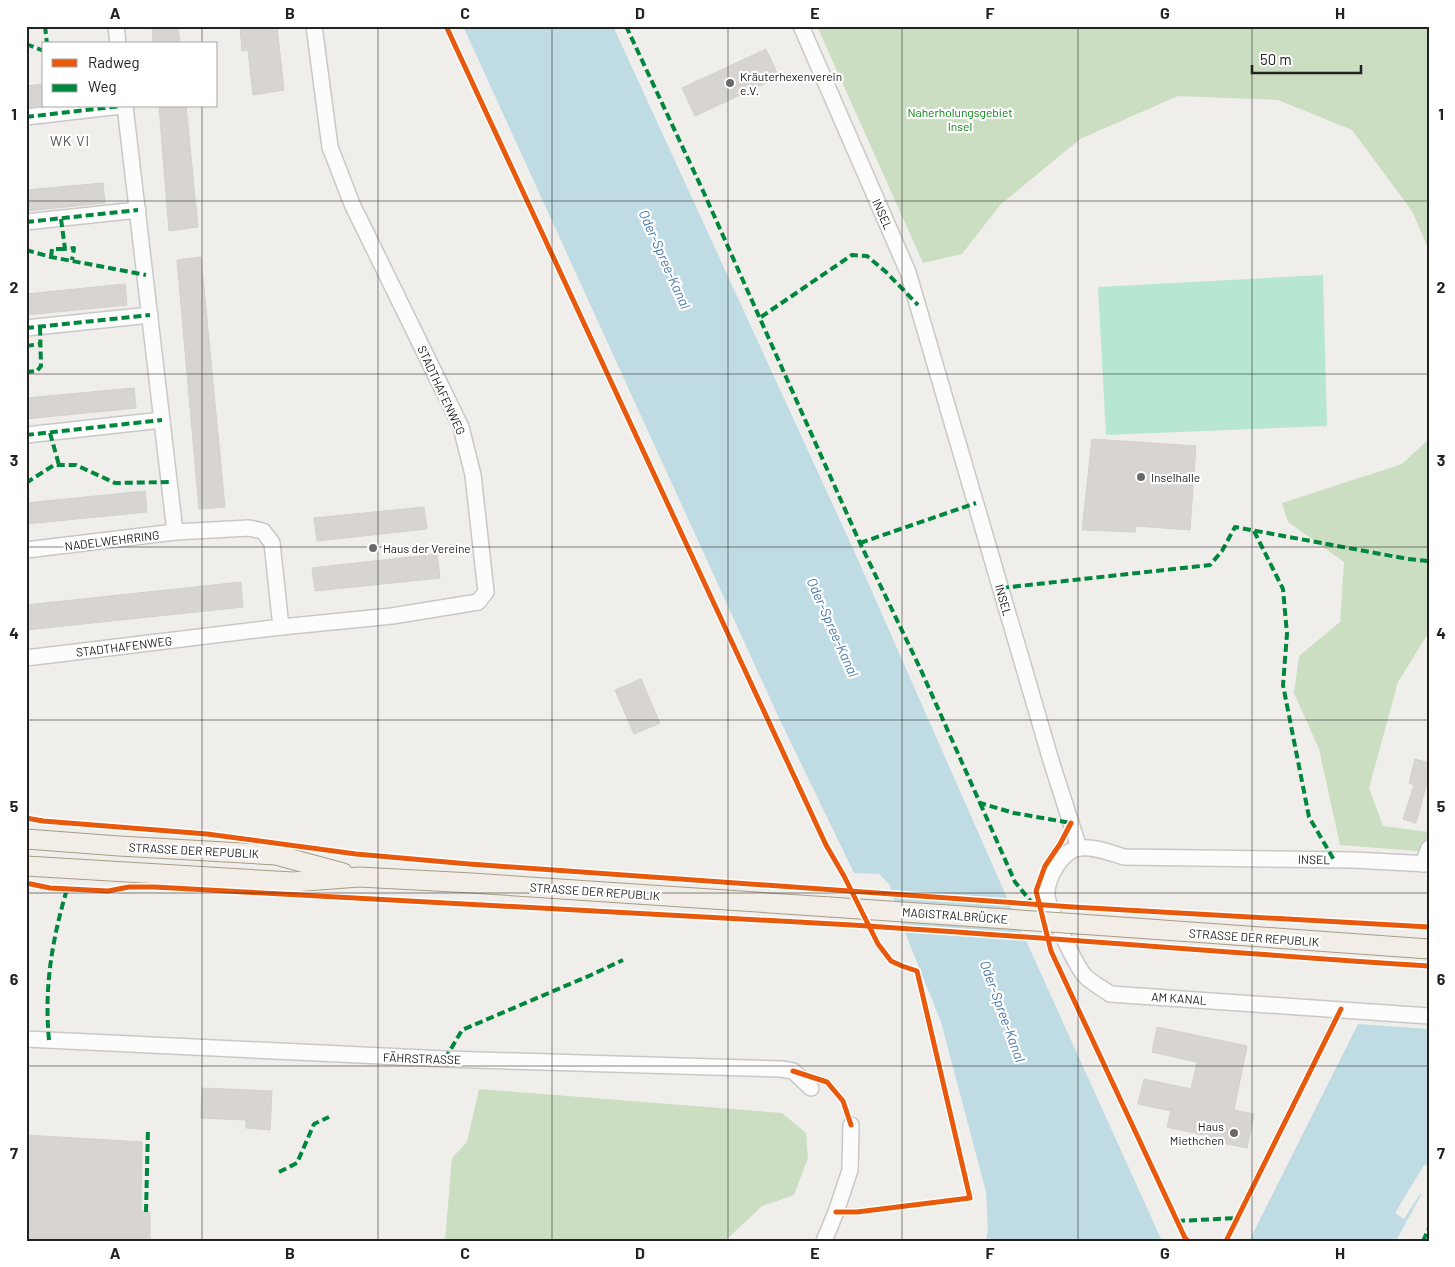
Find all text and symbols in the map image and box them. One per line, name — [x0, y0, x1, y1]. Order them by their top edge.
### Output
text: A — [110, 3, 121, 22]
text: B — [285, 3, 295, 22]
text: C — [460, 3, 470, 22]
text: D — [635, 3, 645, 22]
text: E — [810, 3, 820, 22]
text: F — [986, 3, 995, 22]
text: G — [1160, 3, 1170, 22]
text: H — [1335, 3, 1345, 22]
legend — [42, 42, 218, 108]
scale bar — [1252, 42, 1361, 74]
text: 50 m — [1260, 50, 1292, 68]
text: Radweg — [88, 53, 140, 71]
place label: Kräuterhexenverein e.V. — [740, 69, 842, 97]
text: Weg — [88, 77, 116, 95]
marker: Kräuterhexenverein e.V. — [724, 77, 736, 89]
text: 1 — [11, 104, 17, 123]
text: 1 — [1438, 104, 1444, 123]
park label: Naherholungsgebiet Insel — [907, 105, 1013, 133]
district label: WK VI — [50, 132, 90, 149]
street label: INSEL — [870, 196, 896, 232]
water label: Oder-Spree-Kanal — [636, 207, 694, 311]
text: 2 — [10, 277, 19, 296]
text: 2 — [1437, 277, 1446, 296]
street label: STADTHAFENWEG — [415, 343, 469, 437]
text: 3 — [10, 450, 18, 469]
text: 3 — [1437, 450, 1445, 469]
place label: Inselhalle — [1151, 470, 1200, 484]
marker: Inselhalle — [1135, 471, 1147, 483]
street label: NADELWEHRRING — [64, 527, 160, 553]
place label: Haus der Vereine — [383, 541, 471, 555]
marker: Haus der Vereine — [367, 542, 379, 554]
water label: Oder-Spree-Kanal — [804, 575, 862, 679]
street label: INSEL — [993, 583, 1015, 618]
text: 4 — [9, 623, 19, 642]
text: 4 — [1436, 623, 1446, 642]
street label: STADTHAFENWEG — [75, 633, 173, 659]
text: 5 — [10, 796, 19, 815]
text: 5 — [1437, 796, 1446, 815]
street label: STRASSE DER REPUBLIK — [128, 840, 260, 860]
street label: INSEL — [1298, 852, 1330, 866]
street label: STRASSE DER REPUBLIK — [529, 879, 661, 903]
street label: MAGISTRALBRÜCKE — [902, 904, 1008, 926]
street label: STRASSE DER REPUBLIK — [1188, 925, 1320, 949]
water label: Oder-Spree-Kanal — [977, 958, 1029, 1064]
text: 6 — [10, 969, 19, 988]
text: 6 — [1437, 969, 1446, 988]
street label: AM KANAL — [1151, 989, 1207, 1007]
street label: FÄHRSTRASSE — [383, 1050, 461, 1066]
place label: Haus Miethchen — [1170, 1119, 1224, 1147]
marker: Haus Miethchen — [1228, 1127, 1240, 1139]
text: 7 — [10, 1143, 18, 1162]
text: 7 — [1437, 1143, 1445, 1162]
text: A — [110, 1243, 121, 1262]
text: B — [285, 1243, 295, 1262]
text: C — [460, 1243, 470, 1262]
text: D — [635, 1243, 645, 1262]
text: E — [810, 1243, 820, 1262]
text: F — [986, 1243, 995, 1262]
text: G — [1160, 1243, 1170, 1262]
text: H — [1335, 1243, 1345, 1262]

